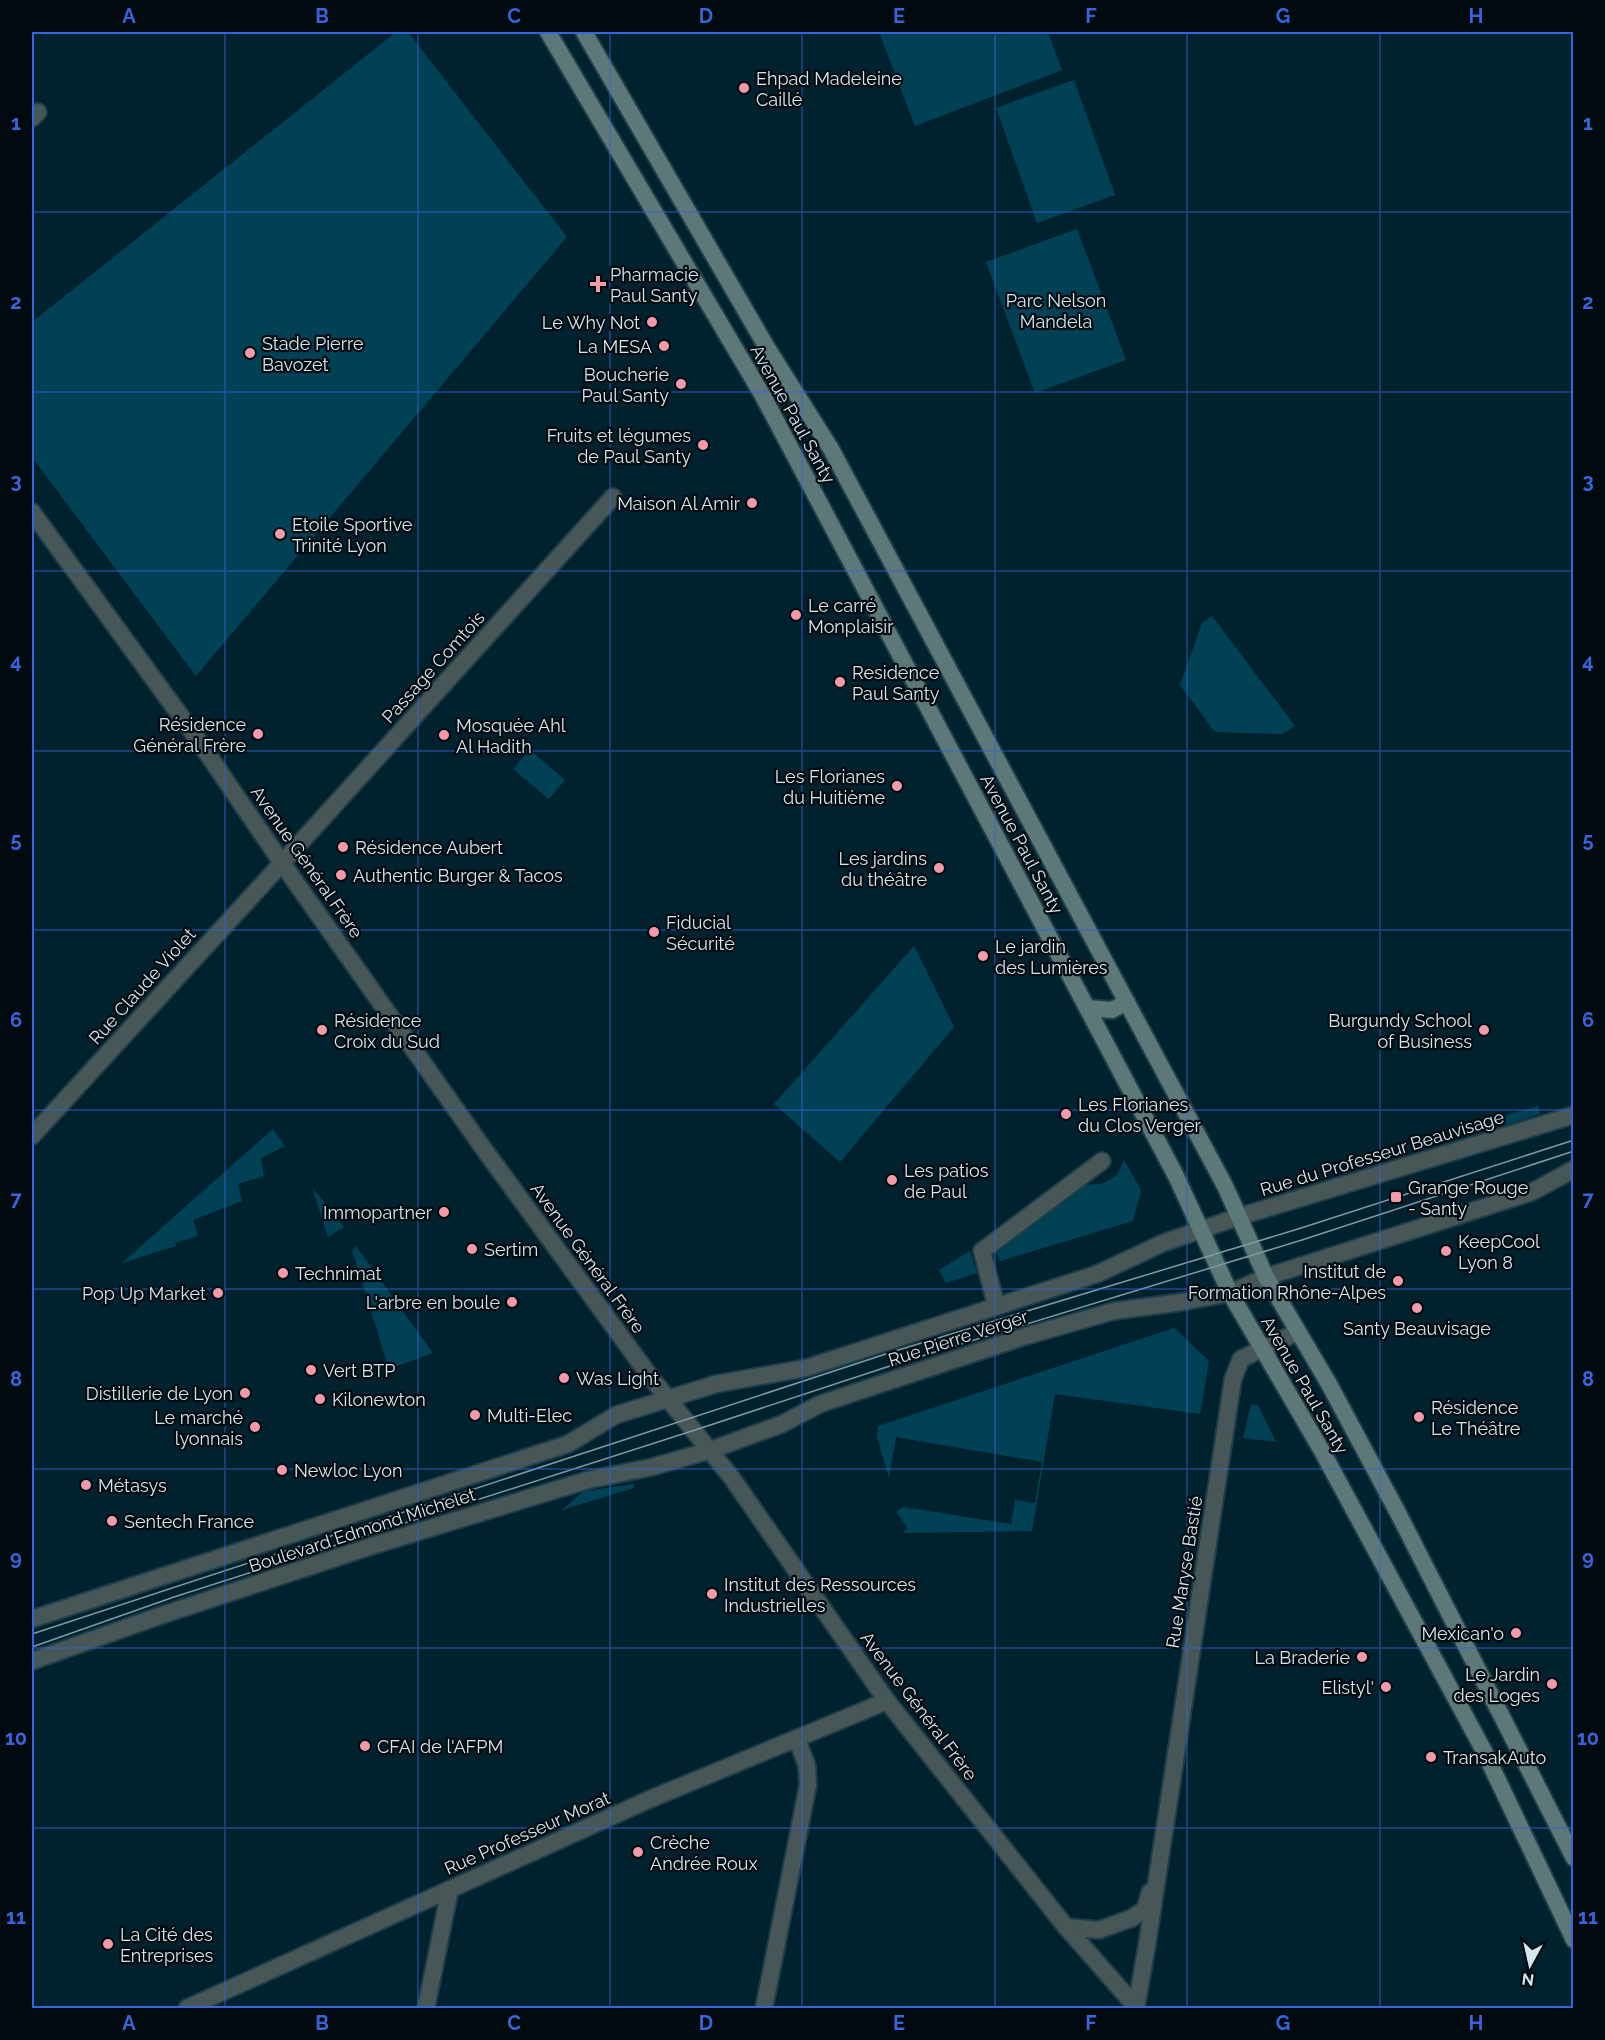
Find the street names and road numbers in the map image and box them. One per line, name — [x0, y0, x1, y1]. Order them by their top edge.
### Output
street label: Avenue Paul Santy — [746, 341, 840, 487]
street label: Passage Comtois — [377, 607, 489, 727]
street label: Avenue Paul Santy — [976, 771, 1068, 918]
street label: Avenue Général Frère — [247, 782, 368, 942]
street label: Rue Claude Violet — [84, 924, 200, 1048]
street label: Rue du Professeur Beauvisage — [1258, 1106, 1507, 1200]
street label: Avenue Général Frère — [526, 1179, 650, 1337]
street label: Rue Pierre Verger — [885, 1305, 1031, 1370]
street label: Avenue Paul Santy — [1257, 1313, 1353, 1458]
street label: Boulevard Edmond Michelet — [246, 1483, 478, 1577]
street label: Rue Maryse Bastié — [1162, 1494, 1206, 1650]
street label: Avenue Général Frère — [856, 1628, 982, 1785]
street label: Rue Professeur Morat — [441, 1787, 613, 1879]

